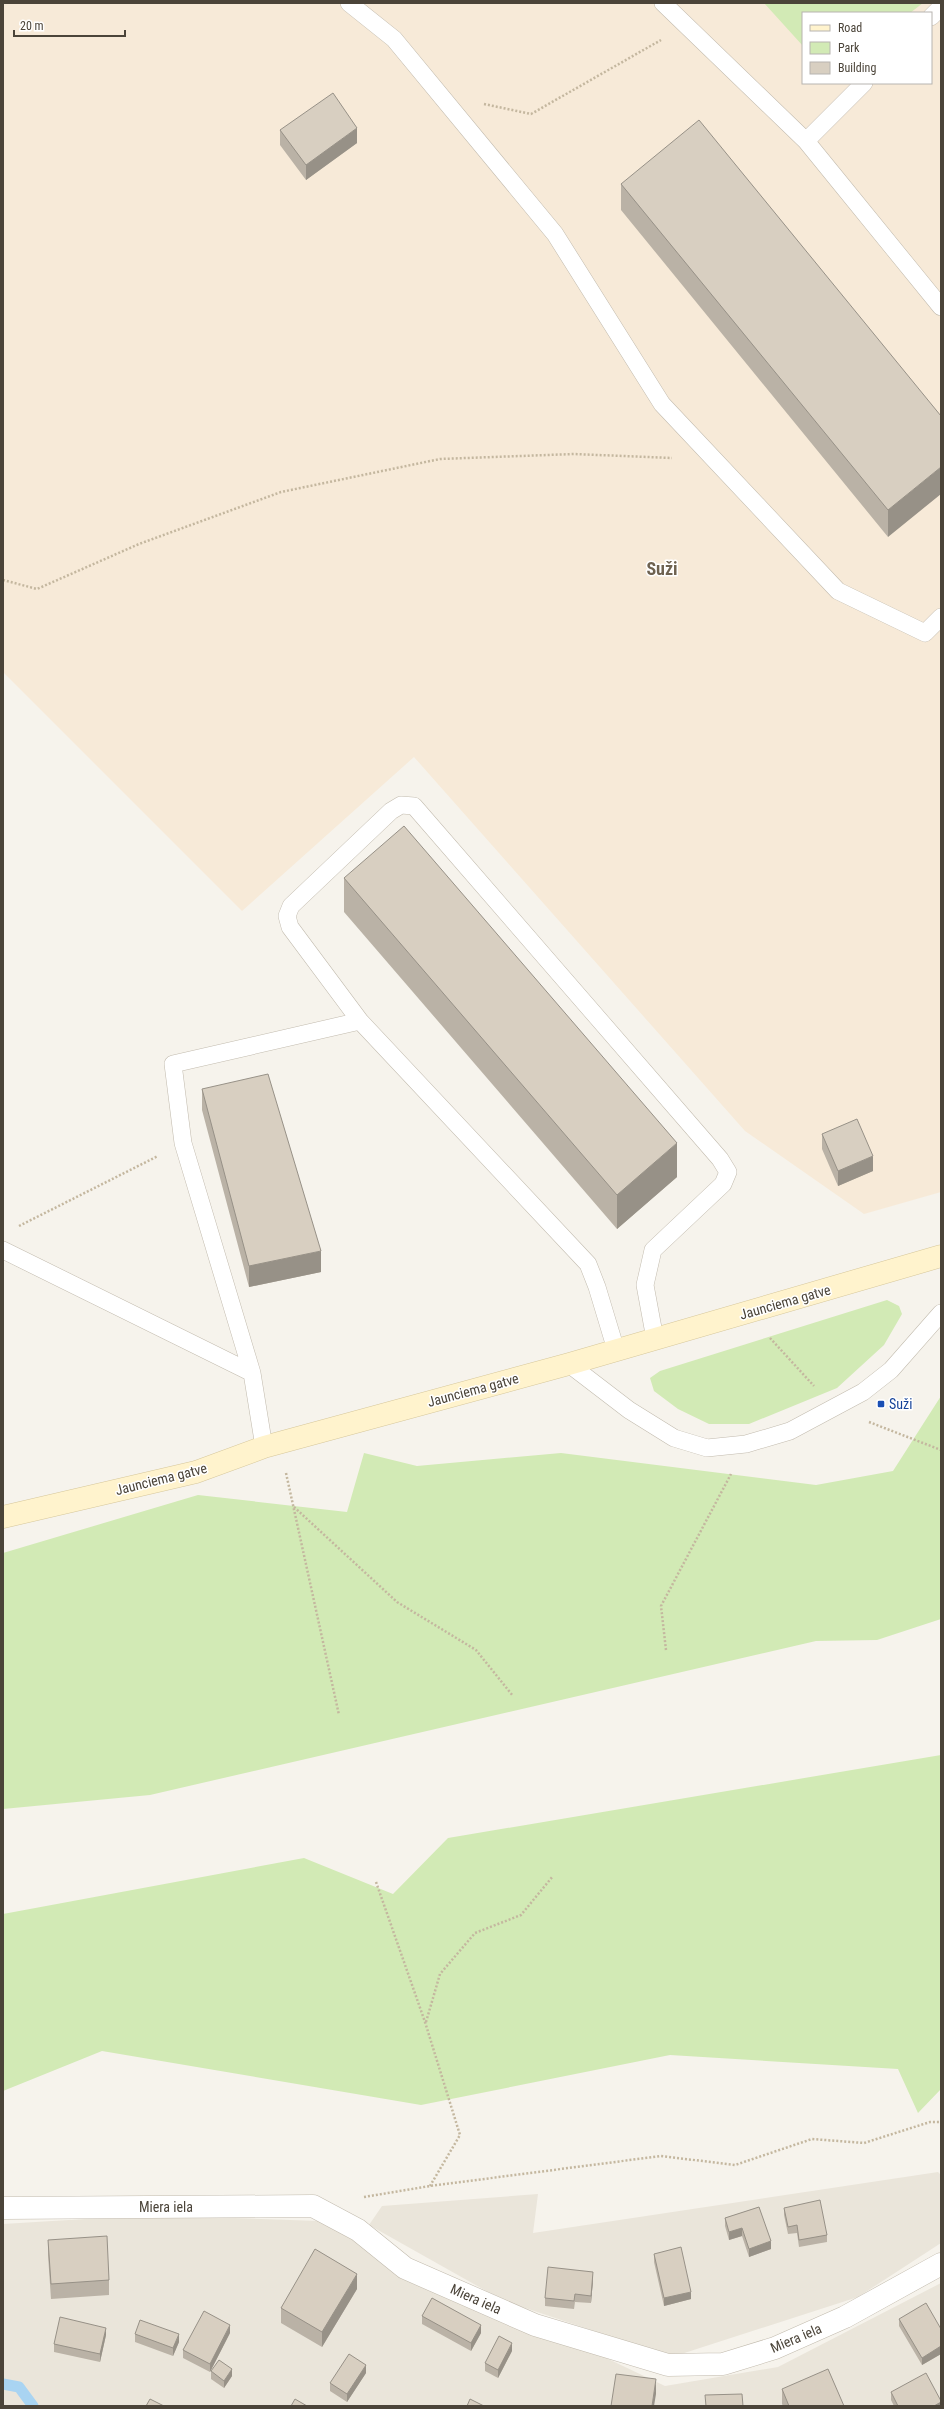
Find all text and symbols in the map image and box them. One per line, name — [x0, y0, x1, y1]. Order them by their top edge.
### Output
scale bar — [14, 12, 125, 38]
legend — [802, 12, 932, 84]
text: 20 m — [20, 19, 44, 33]
text: Road — [838, 21, 862, 35]
text: Park — [838, 41, 860, 55]
text: Building — [838, 61, 876, 75]
district label: Suži — [646, 558, 678, 579]
street label: Jaunciema gatve — [738, 1281, 833, 1323]
street label: Jaunciema gatve — [426, 1370, 521, 1410]
place label: Suži — [889, 1396, 912, 1412]
marker: Suži — [876, 1399, 886, 1409]
street label: Jaunciema gatve — [113, 1460, 209, 1498]
street label: Miera iela — [139, 2199, 193, 2215]
street label: Miera iela — [448, 2281, 504, 2317]
street label: Miera iela — [768, 2320, 824, 2356]

